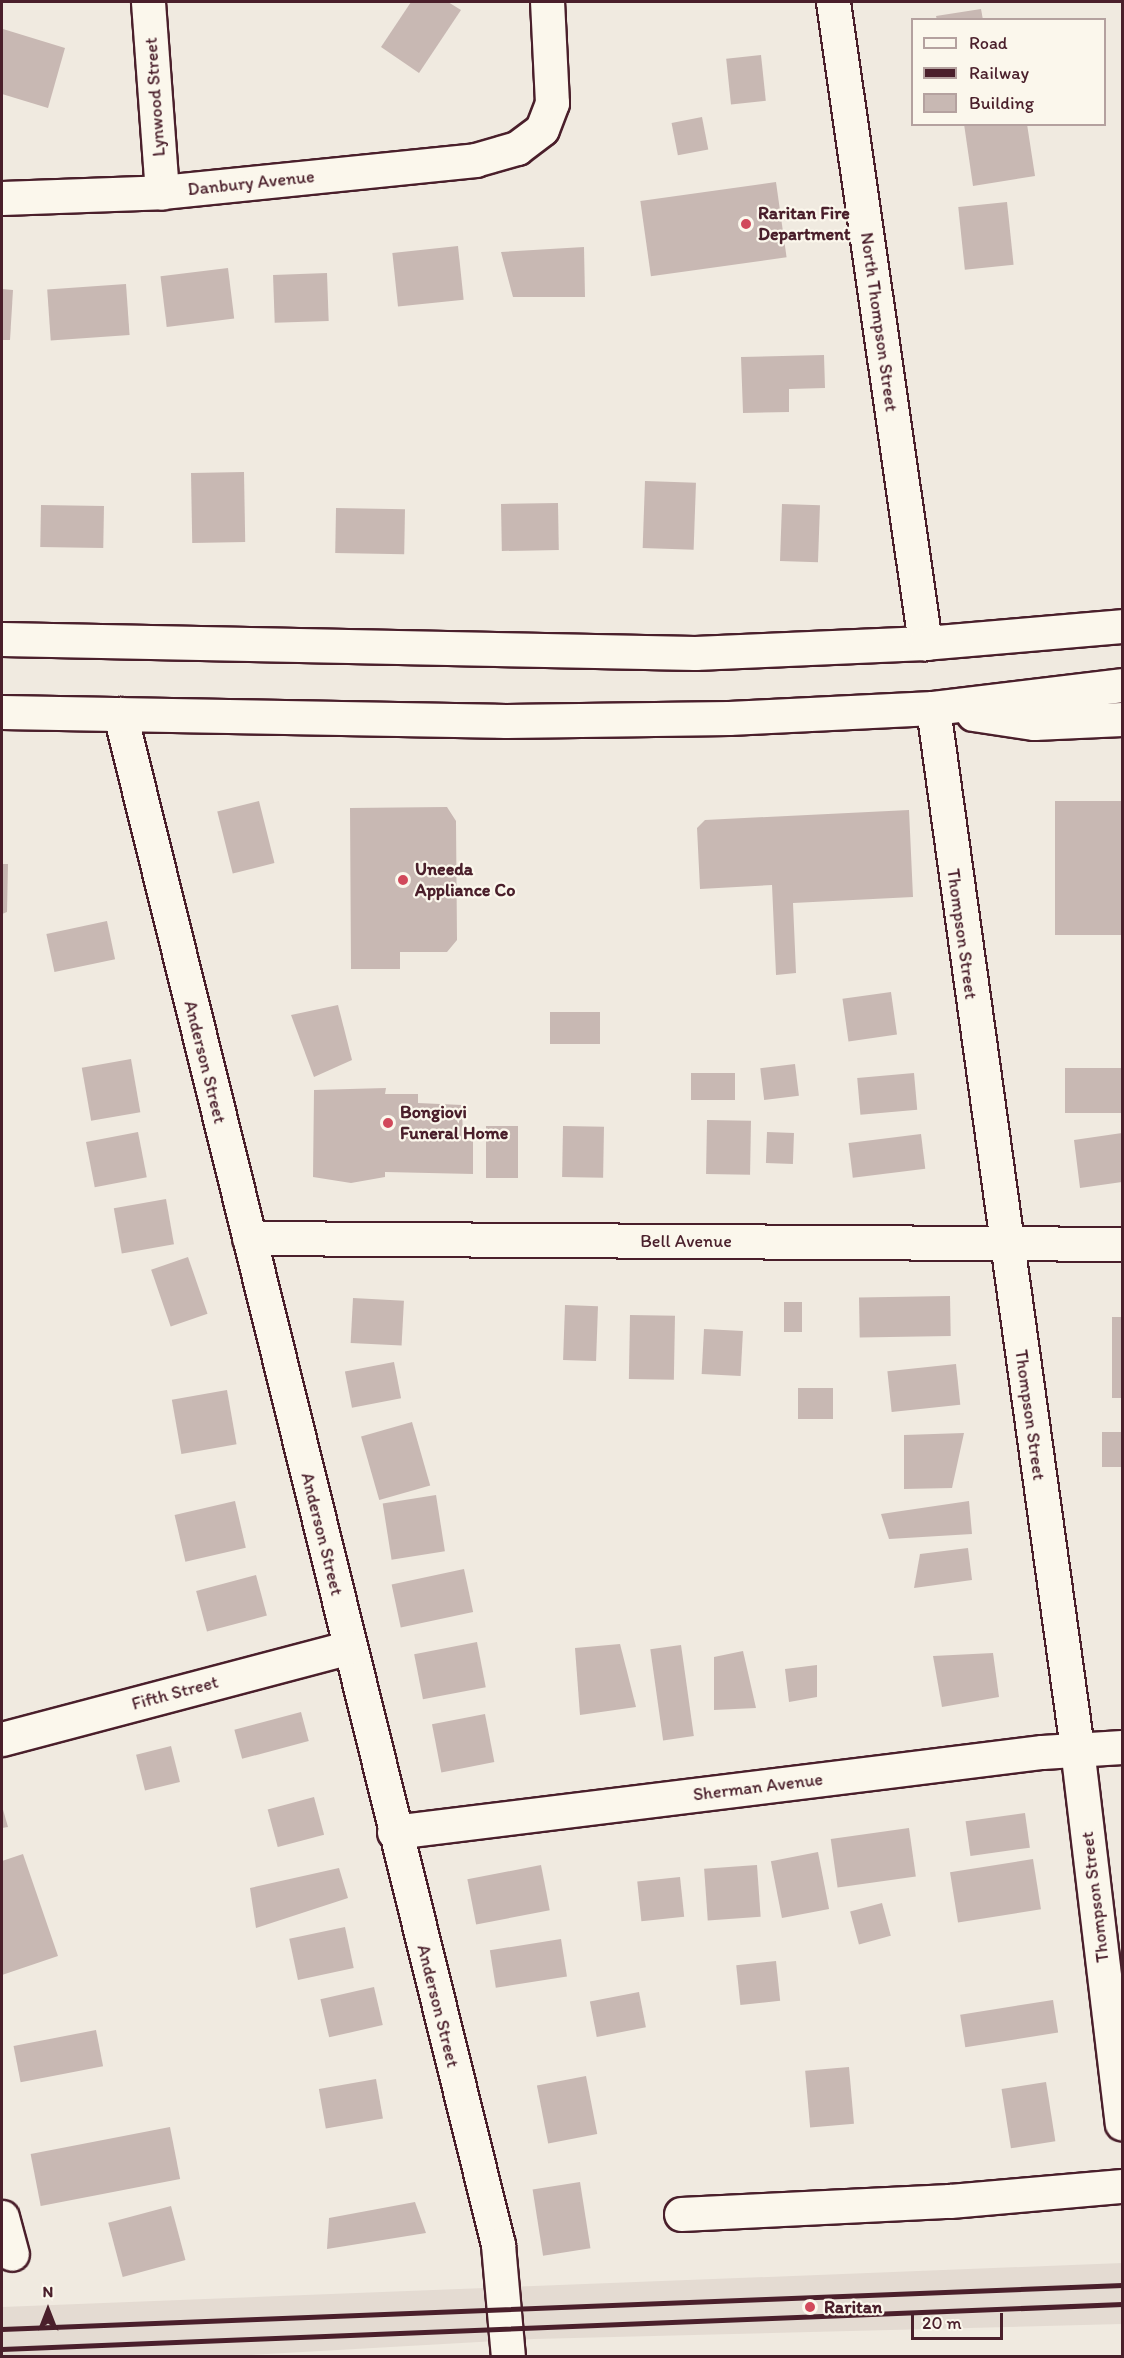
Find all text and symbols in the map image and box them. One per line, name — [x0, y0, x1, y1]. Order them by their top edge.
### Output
legend — [911, 18, 1106, 126]
text: Road — [969, 32, 1008, 54]
street label: Lynwood Street — [140, 37, 170, 157]
text: Railway — [969, 62, 1029, 84]
text: Building — [969, 92, 1034, 114]
street label: Danbury Avenue — [187, 166, 315, 200]
place label: Raritan Fire Department — [758, 203, 851, 246]
marker: Raritan Fire Department — [739, 217, 753, 231]
street label: North Thompson Street — [856, 231, 902, 413]
place label: Uneeda Appliance Co — [415, 859, 515, 902]
street label: Thompson Street — [942, 867, 982, 1001]
marker: Uneeda Appliance Co — [396, 873, 410, 887]
street label: Anderson Street — [179, 999, 231, 1125]
place label: Bongiovi Funeral Home — [400, 1102, 508, 1144]
marker: Bongiovi Funeral Home — [381, 1116, 395, 1130]
street label: Bell Avenue — [641, 1230, 731, 1252]
street label: Thompson Street — [1010, 1348, 1050, 1482]
street label: Anderson Street — [296, 1471, 348, 1597]
street label: Fifth Street — [130, 1671, 220, 1715]
street label: Sherman Avenue — [692, 1768, 824, 1806]
street label: Thompson Street — [1076, 1830, 1114, 1964]
street label: Anderson Street — [412, 1943, 464, 2069]
north arrow — [18, 2280, 78, 2340]
text: N — [43, 2282, 53, 2301]
place label: Raritan — [824, 2296, 882, 2318]
marker: Raritan — [801, 2298, 819, 2316]
scale bar — [914, 2301, 1006, 2339]
text: 20 m — [922, 2312, 962, 2334]

